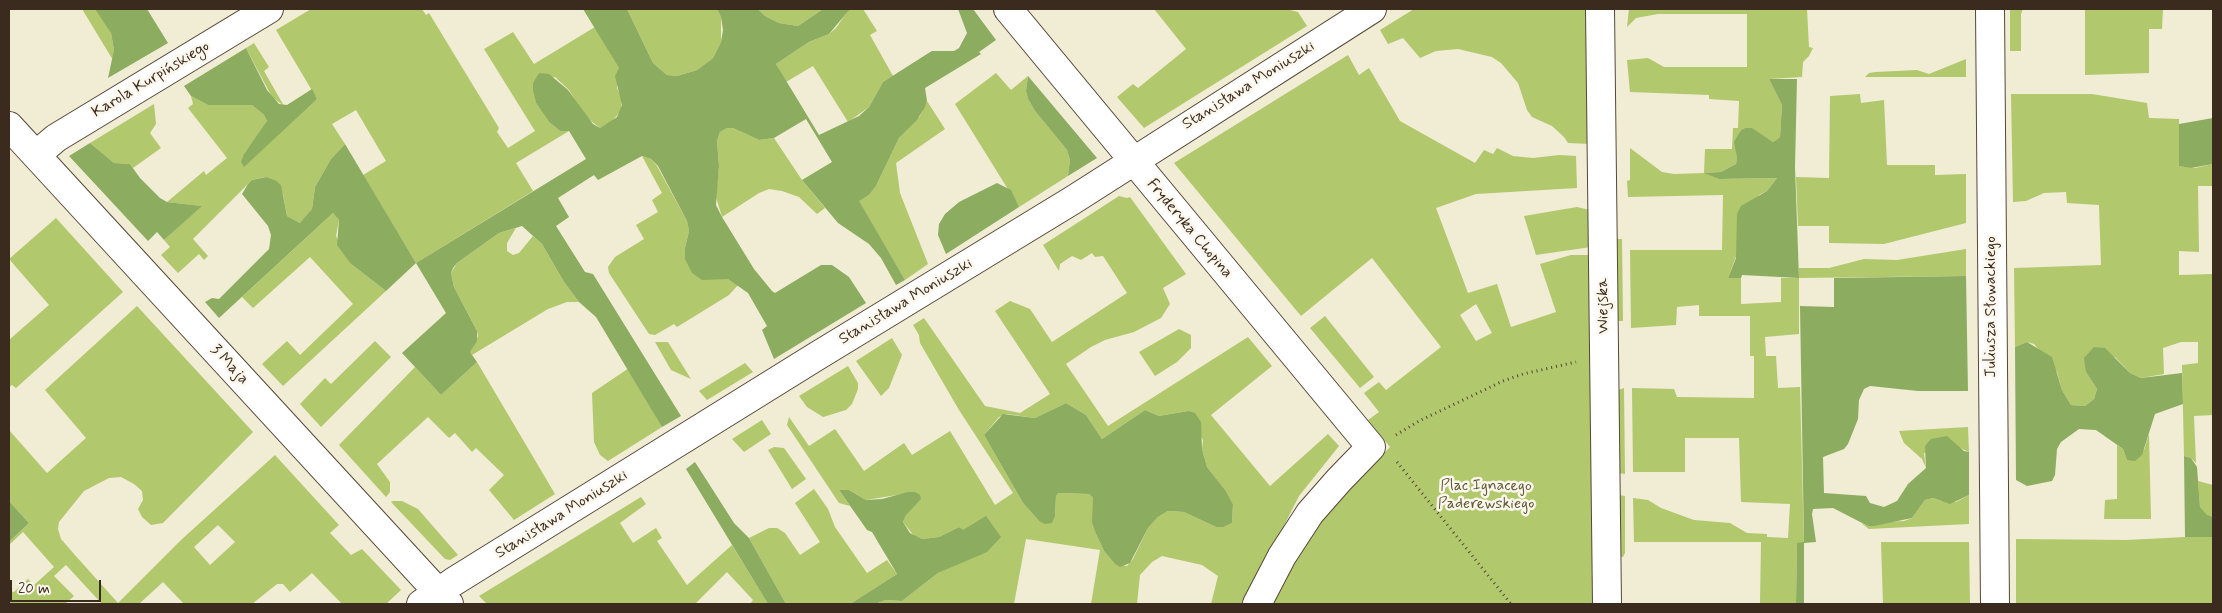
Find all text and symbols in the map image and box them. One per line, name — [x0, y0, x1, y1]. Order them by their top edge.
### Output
street label: Karola Kurpińskiego — [89, 37, 213, 123]
street label: Stanisława Moniuszki — [1179, 37, 1319, 135]
street label: Fryderyka Chopina — [1142, 175, 1236, 283]
street label: Juliusza Słowackiego — [1982, 236, 2002, 378]
street label: Stanisława Moniuszki — [836, 255, 976, 349]
street label: Wiejska — [1594, 278, 1614, 334]
street label: 3 Maja — [206, 341, 252, 389]
street label: Stanisława Moniuszki — [492, 466, 632, 564]
park label: Plac Ignacego Paderewskiego — [1438, 477, 1534, 515]
scale bar — [12, 570, 104, 602]
text: 20 m — [18, 579, 50, 599]

